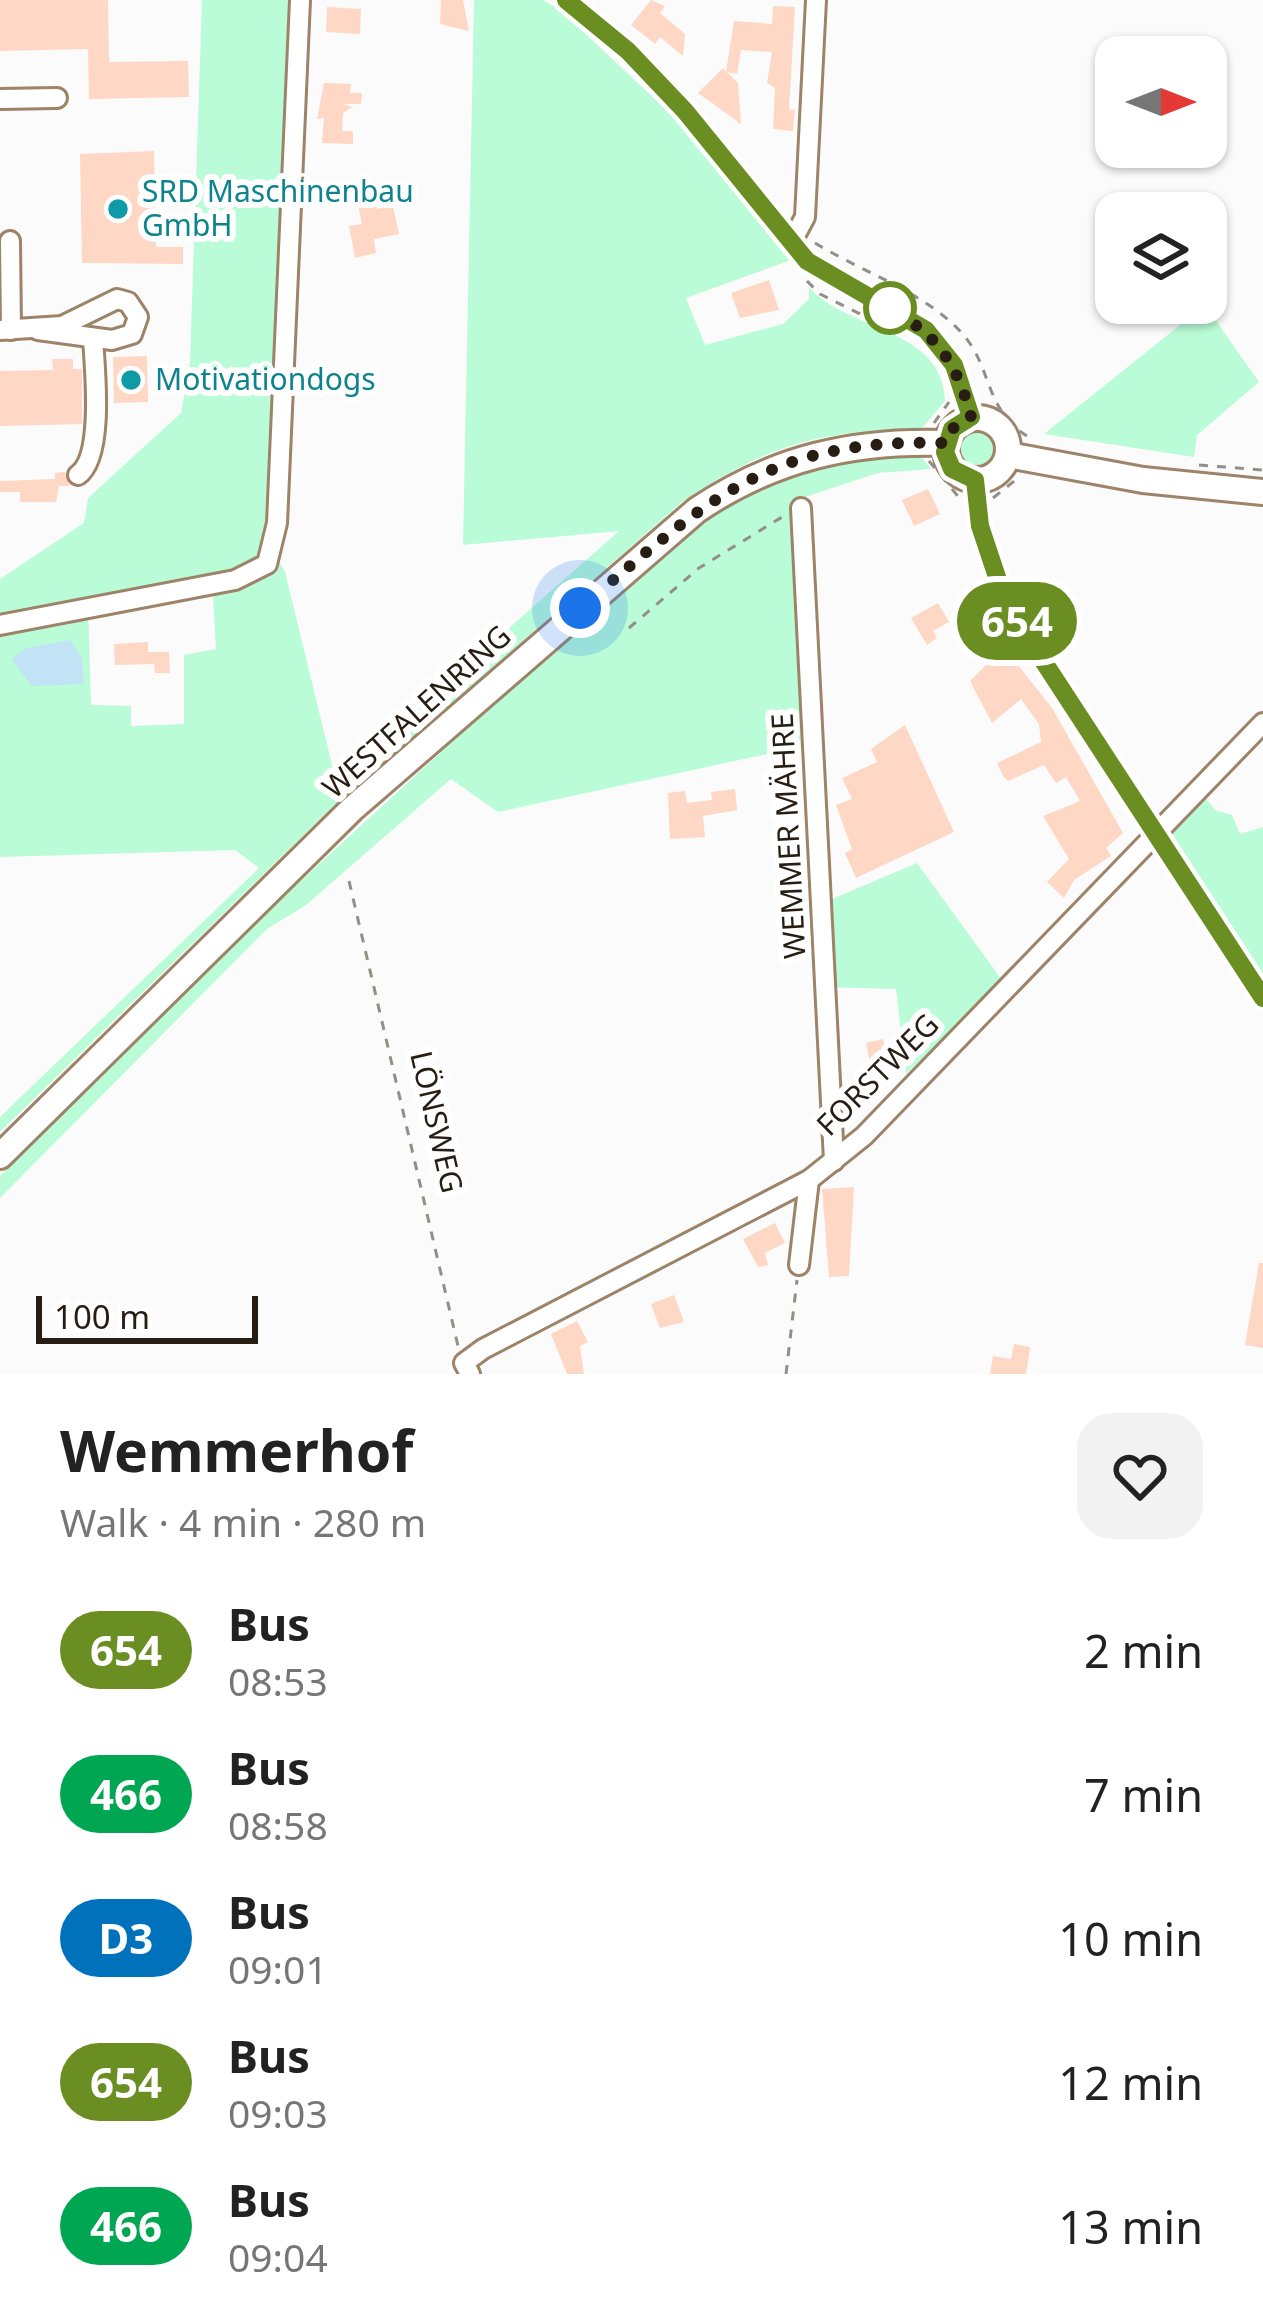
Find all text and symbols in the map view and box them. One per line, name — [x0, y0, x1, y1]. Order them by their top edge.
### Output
north arrow — [1095, 36, 1227, 168]
map controls — [1095, 36, 1227, 324]
place label: SRD Maschinenbau GmbH — [142, 170, 414, 245]
button: layers — [1095, 192, 1227, 324]
marker: SRD Maschinenbau GmbH — [105, 196, 131, 222]
unlabelled marker — [865, 283, 915, 333]
place label: Motivationdogs — [155, 358, 376, 399]
marker: Motivationdogs — [118, 367, 144, 393]
your location — [550, 578, 610, 638]
line badge: 654 — [948, 582, 1086, 660]
text: 654 — [981, 592, 1053, 649]
street label: WESTFALENRING — [313, 615, 519, 807]
street label: WEMMER MÄHRE — [761, 712, 814, 960]
street label: FORSTWEG — [807, 1004, 947, 1144]
street label: LÖNSWEG — [401, 1047, 474, 1197]
scale bar — [36, 1290, 258, 1343]
text: 100 m — [54, 1294, 150, 1339]
text: Wemmerhof — [60, 1411, 413, 1489]
button: heart — [1077, 1413, 1203, 1539]
text: Walk · 4 min · 280 m — [60, 1495, 426, 1548]
text: Bus — [228, 1593, 310, 1654]
text: 2 min — [1084, 1620, 1203, 1681]
text: 654 — [90, 1621, 162, 1678]
text: 08:53 — [228, 1654, 328, 1707]
text: Bus — [228, 1737, 310, 1798]
text: 7 min — [1084, 1764, 1203, 1825]
text: 466 — [90, 1765, 162, 1822]
text: 08:58 — [228, 1798, 328, 1851]
text: Bus — [228, 1881, 310, 1942]
text: 10 min — [1058, 1908, 1203, 1969]
text: D3 — [99, 1909, 153, 1966]
text: 09:01 — [228, 1942, 328, 1995]
text: Bus — [228, 2025, 310, 2086]
text: 12 min — [1058, 2052, 1203, 2113]
text: 654 — [90, 2053, 162, 2110]
text: 09:03 — [228, 2086, 328, 2139]
text: Bus — [228, 2169, 310, 2230]
text: 13 min — [1058, 2196, 1203, 2257]
text: 466 — [90, 2197, 162, 2254]
text: 09:04 — [228, 2230, 328, 2283]

